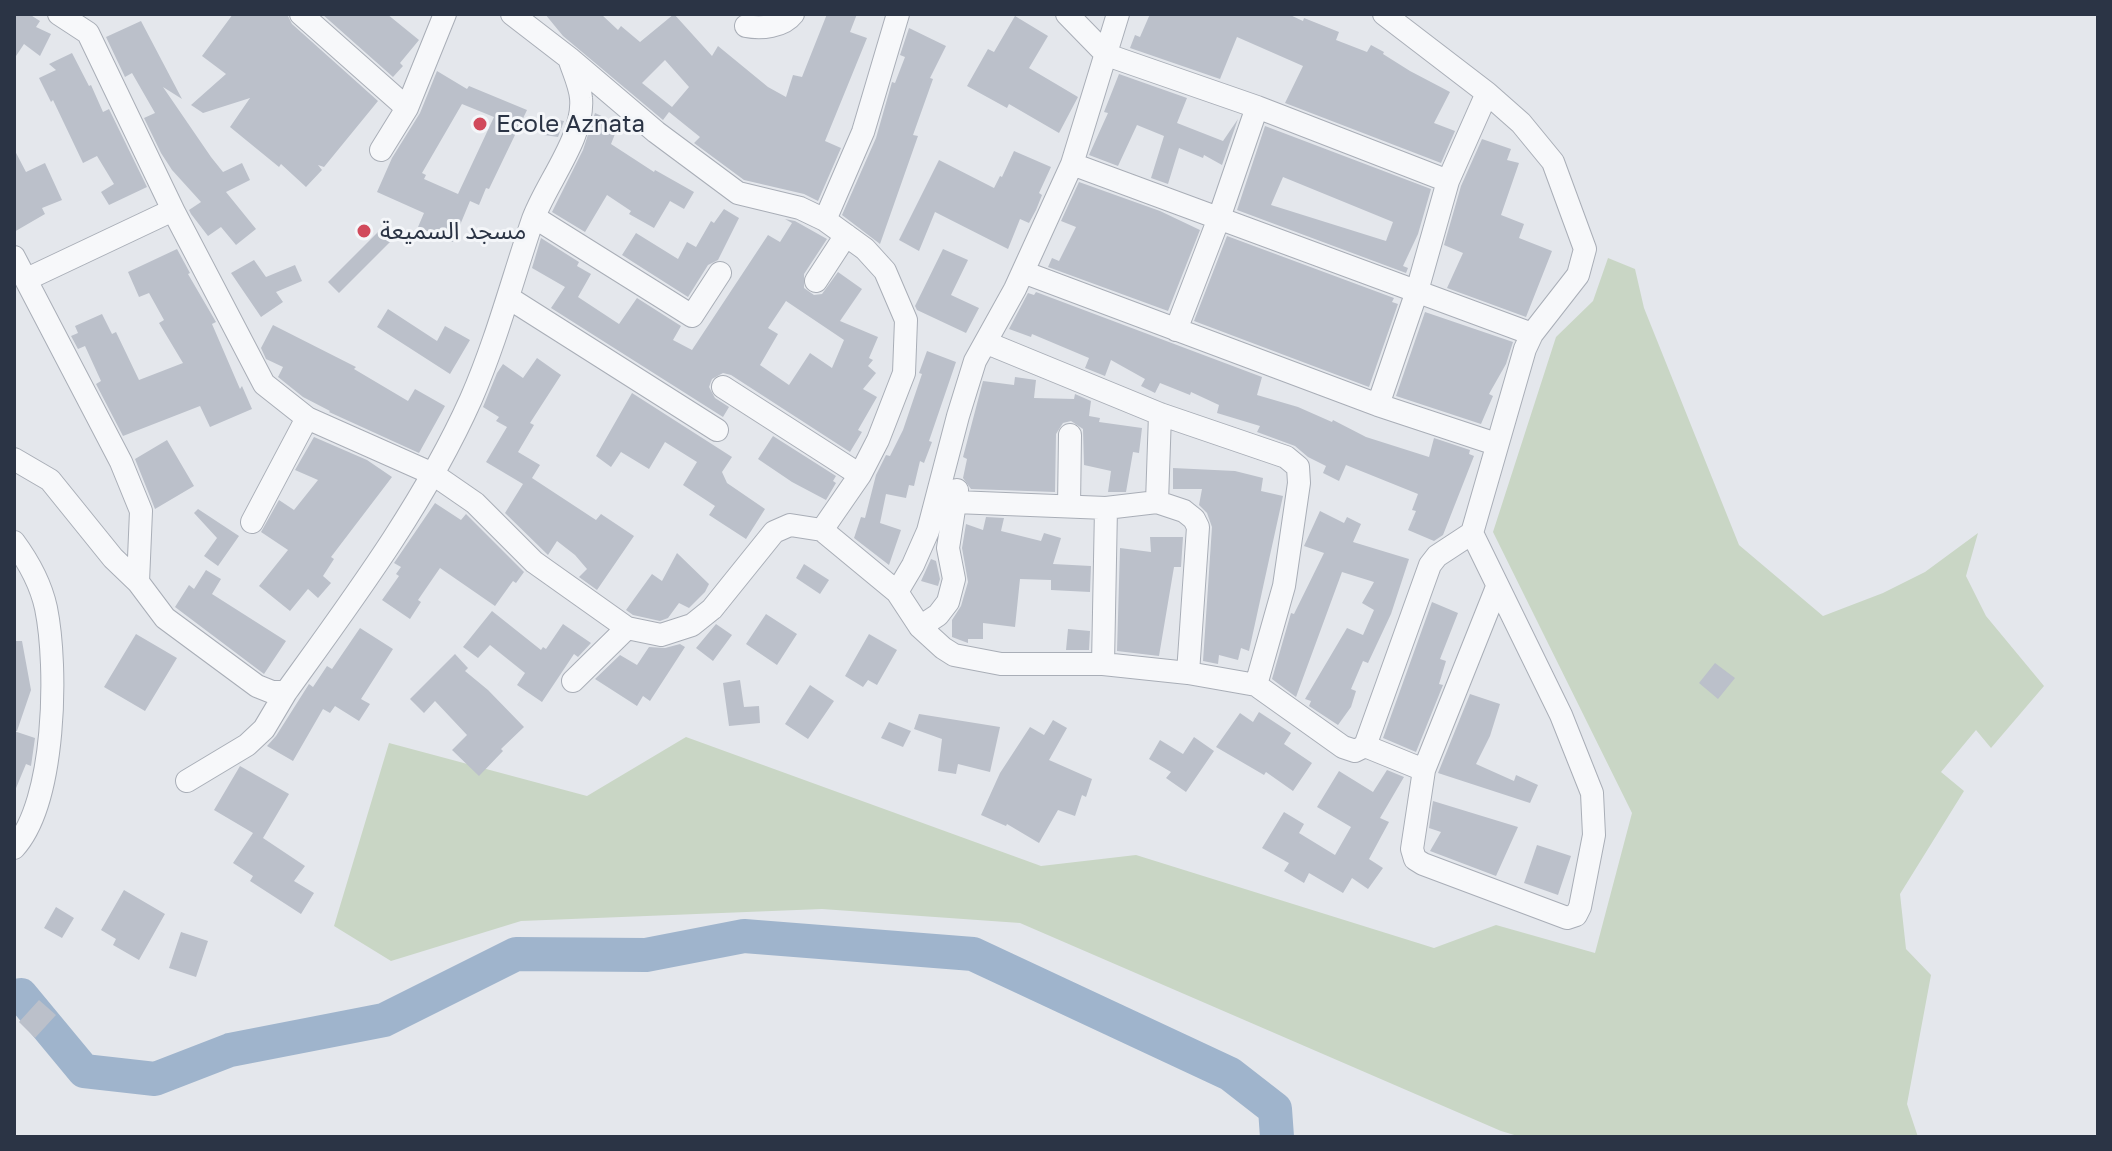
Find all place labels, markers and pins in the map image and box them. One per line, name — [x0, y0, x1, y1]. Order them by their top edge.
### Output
place label: Ecole Aznata — [496, 110, 645, 138]
marker: Ecole Aznata — [471, 115, 489, 133]
place label: مسجد السميعة — [380, 217, 526, 245]
marker: مسجد السميعة — [355, 222, 373, 240]

